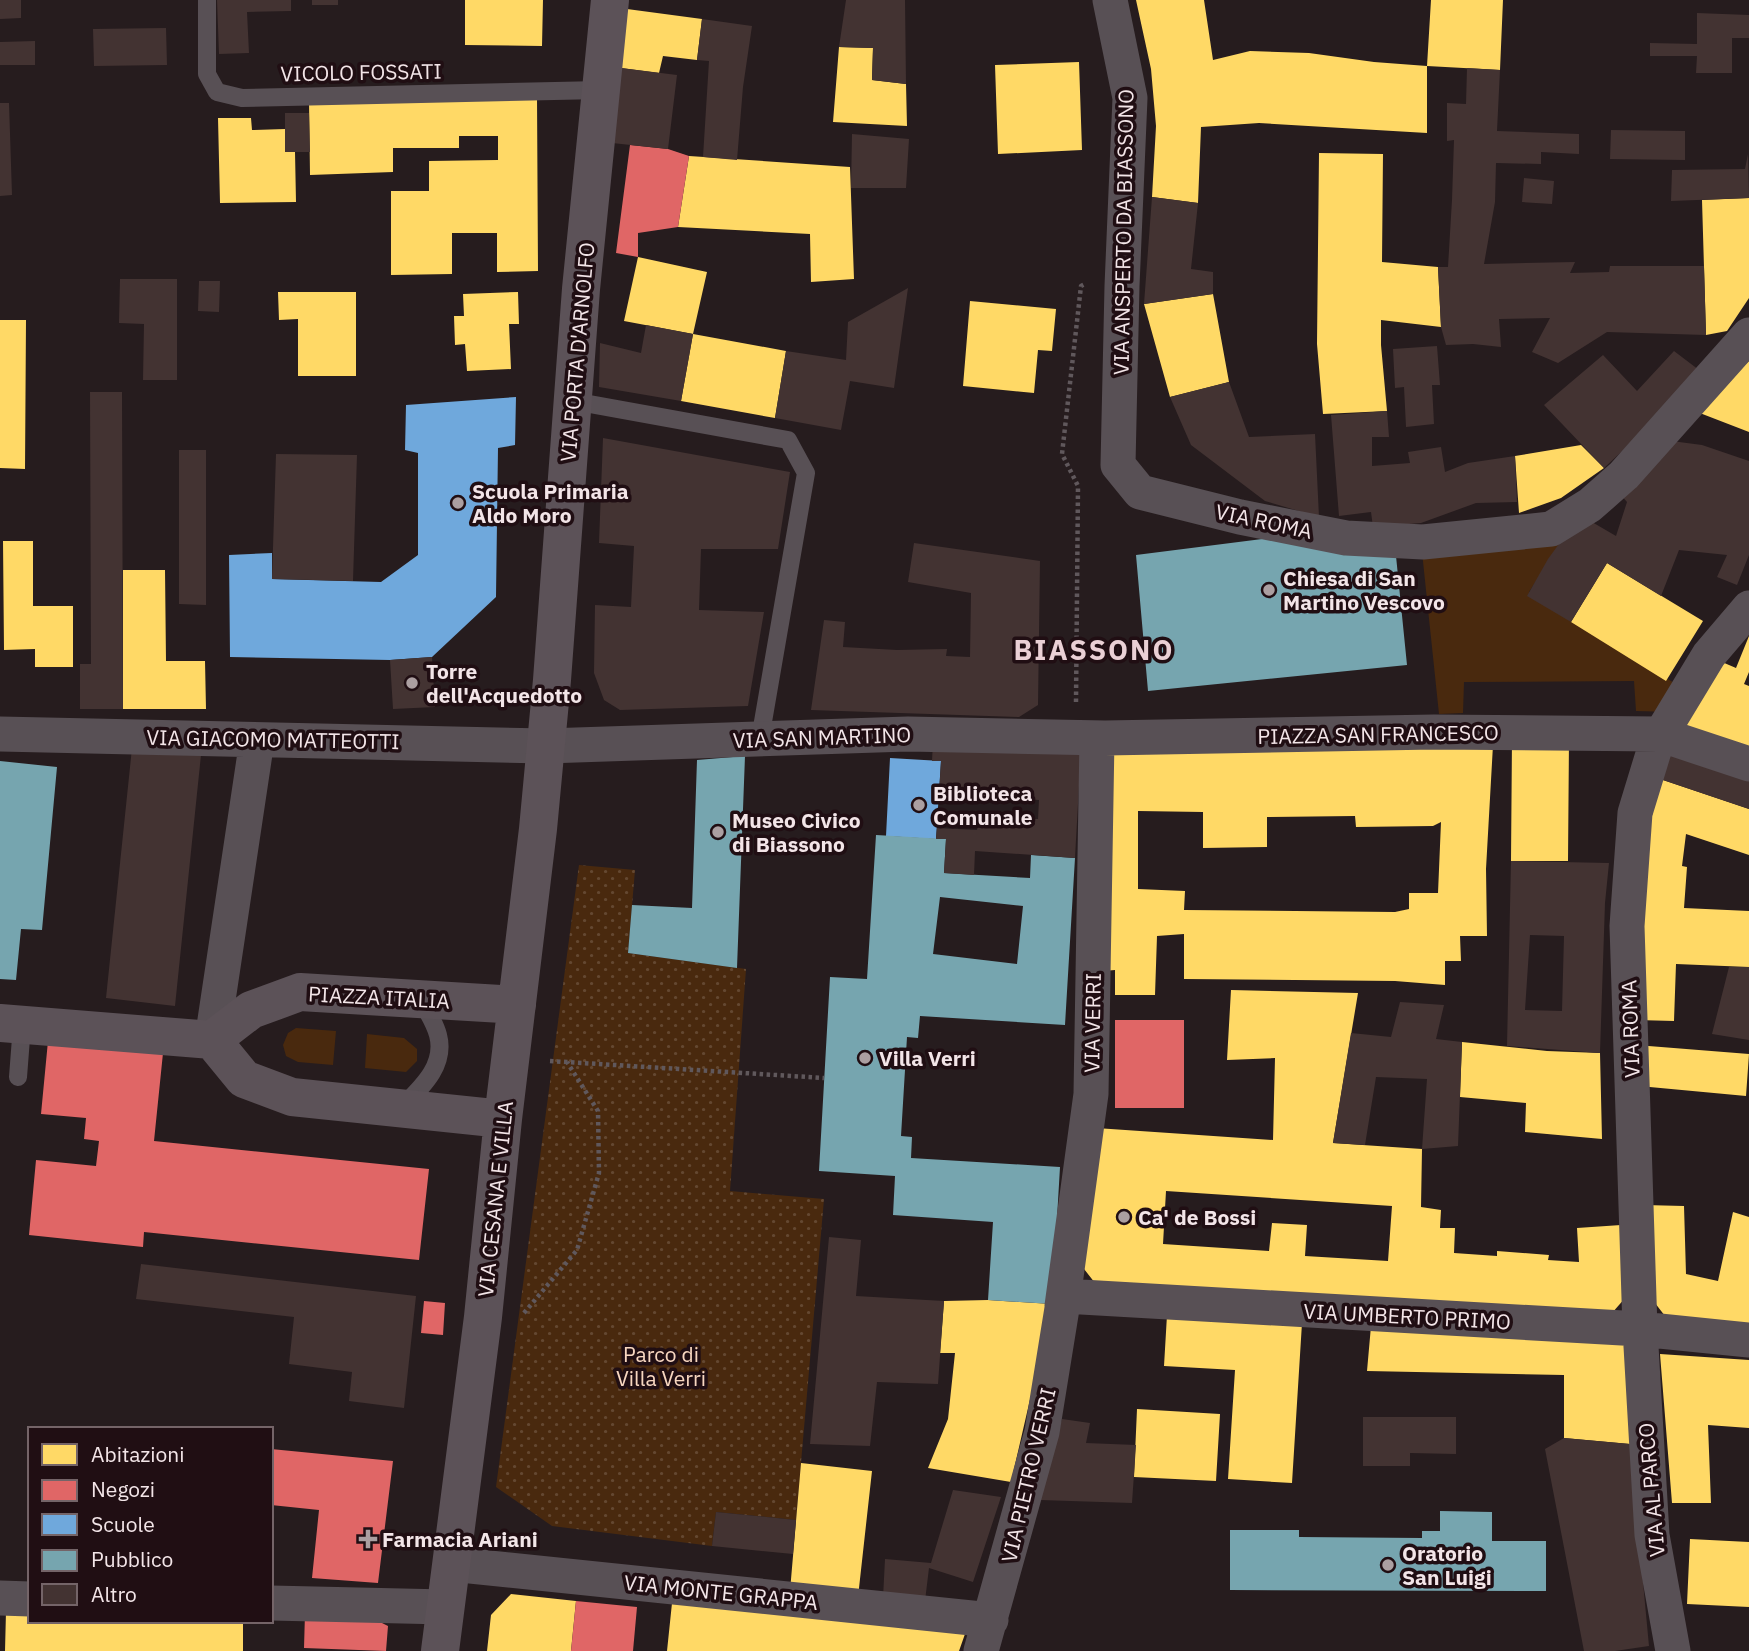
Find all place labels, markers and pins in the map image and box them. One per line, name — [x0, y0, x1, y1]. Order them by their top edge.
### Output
place label: Scuola Primaria Aldo Moro — [472, 477, 629, 529]
marker: Scuola Primaria Aldo Moro — [450, 495, 466, 511]
place label: Chiesa di San Martino Vescovo — [1283, 564, 1445, 616]
marker: Chiesa di San Martino Vescovo — [1261, 582, 1277, 598]
place label: Torre dell'Acquedotto — [426, 657, 582, 709]
marker: Torre dell'Acquedotto — [404, 675, 420, 691]
place label: Biblioteca Comunale — [933, 779, 1033, 831]
marker: Biblioteca Comunale — [911, 797, 927, 813]
place label: Museo Civico di Biassono — [732, 806, 861, 858]
marker: Museo Civico di Biassono — [710, 824, 726, 840]
place label: Villa Verri — [879, 1044, 976, 1072]
marker: Villa Verri — [857, 1050, 873, 1066]
place label: Ca' de Bossi — [1138, 1203, 1256, 1231]
marker: Ca' de Bossi — [1116, 1209, 1132, 1225]
place label: Farmacia Ariani — [382, 1525, 538, 1553]
marker: Farmacia Ariani — [360, 1531, 376, 1547]
place label: Oratorio San Luigi — [1402, 1539, 1492, 1591]
marker: Oratorio San Luigi — [1380, 1557, 1396, 1573]

